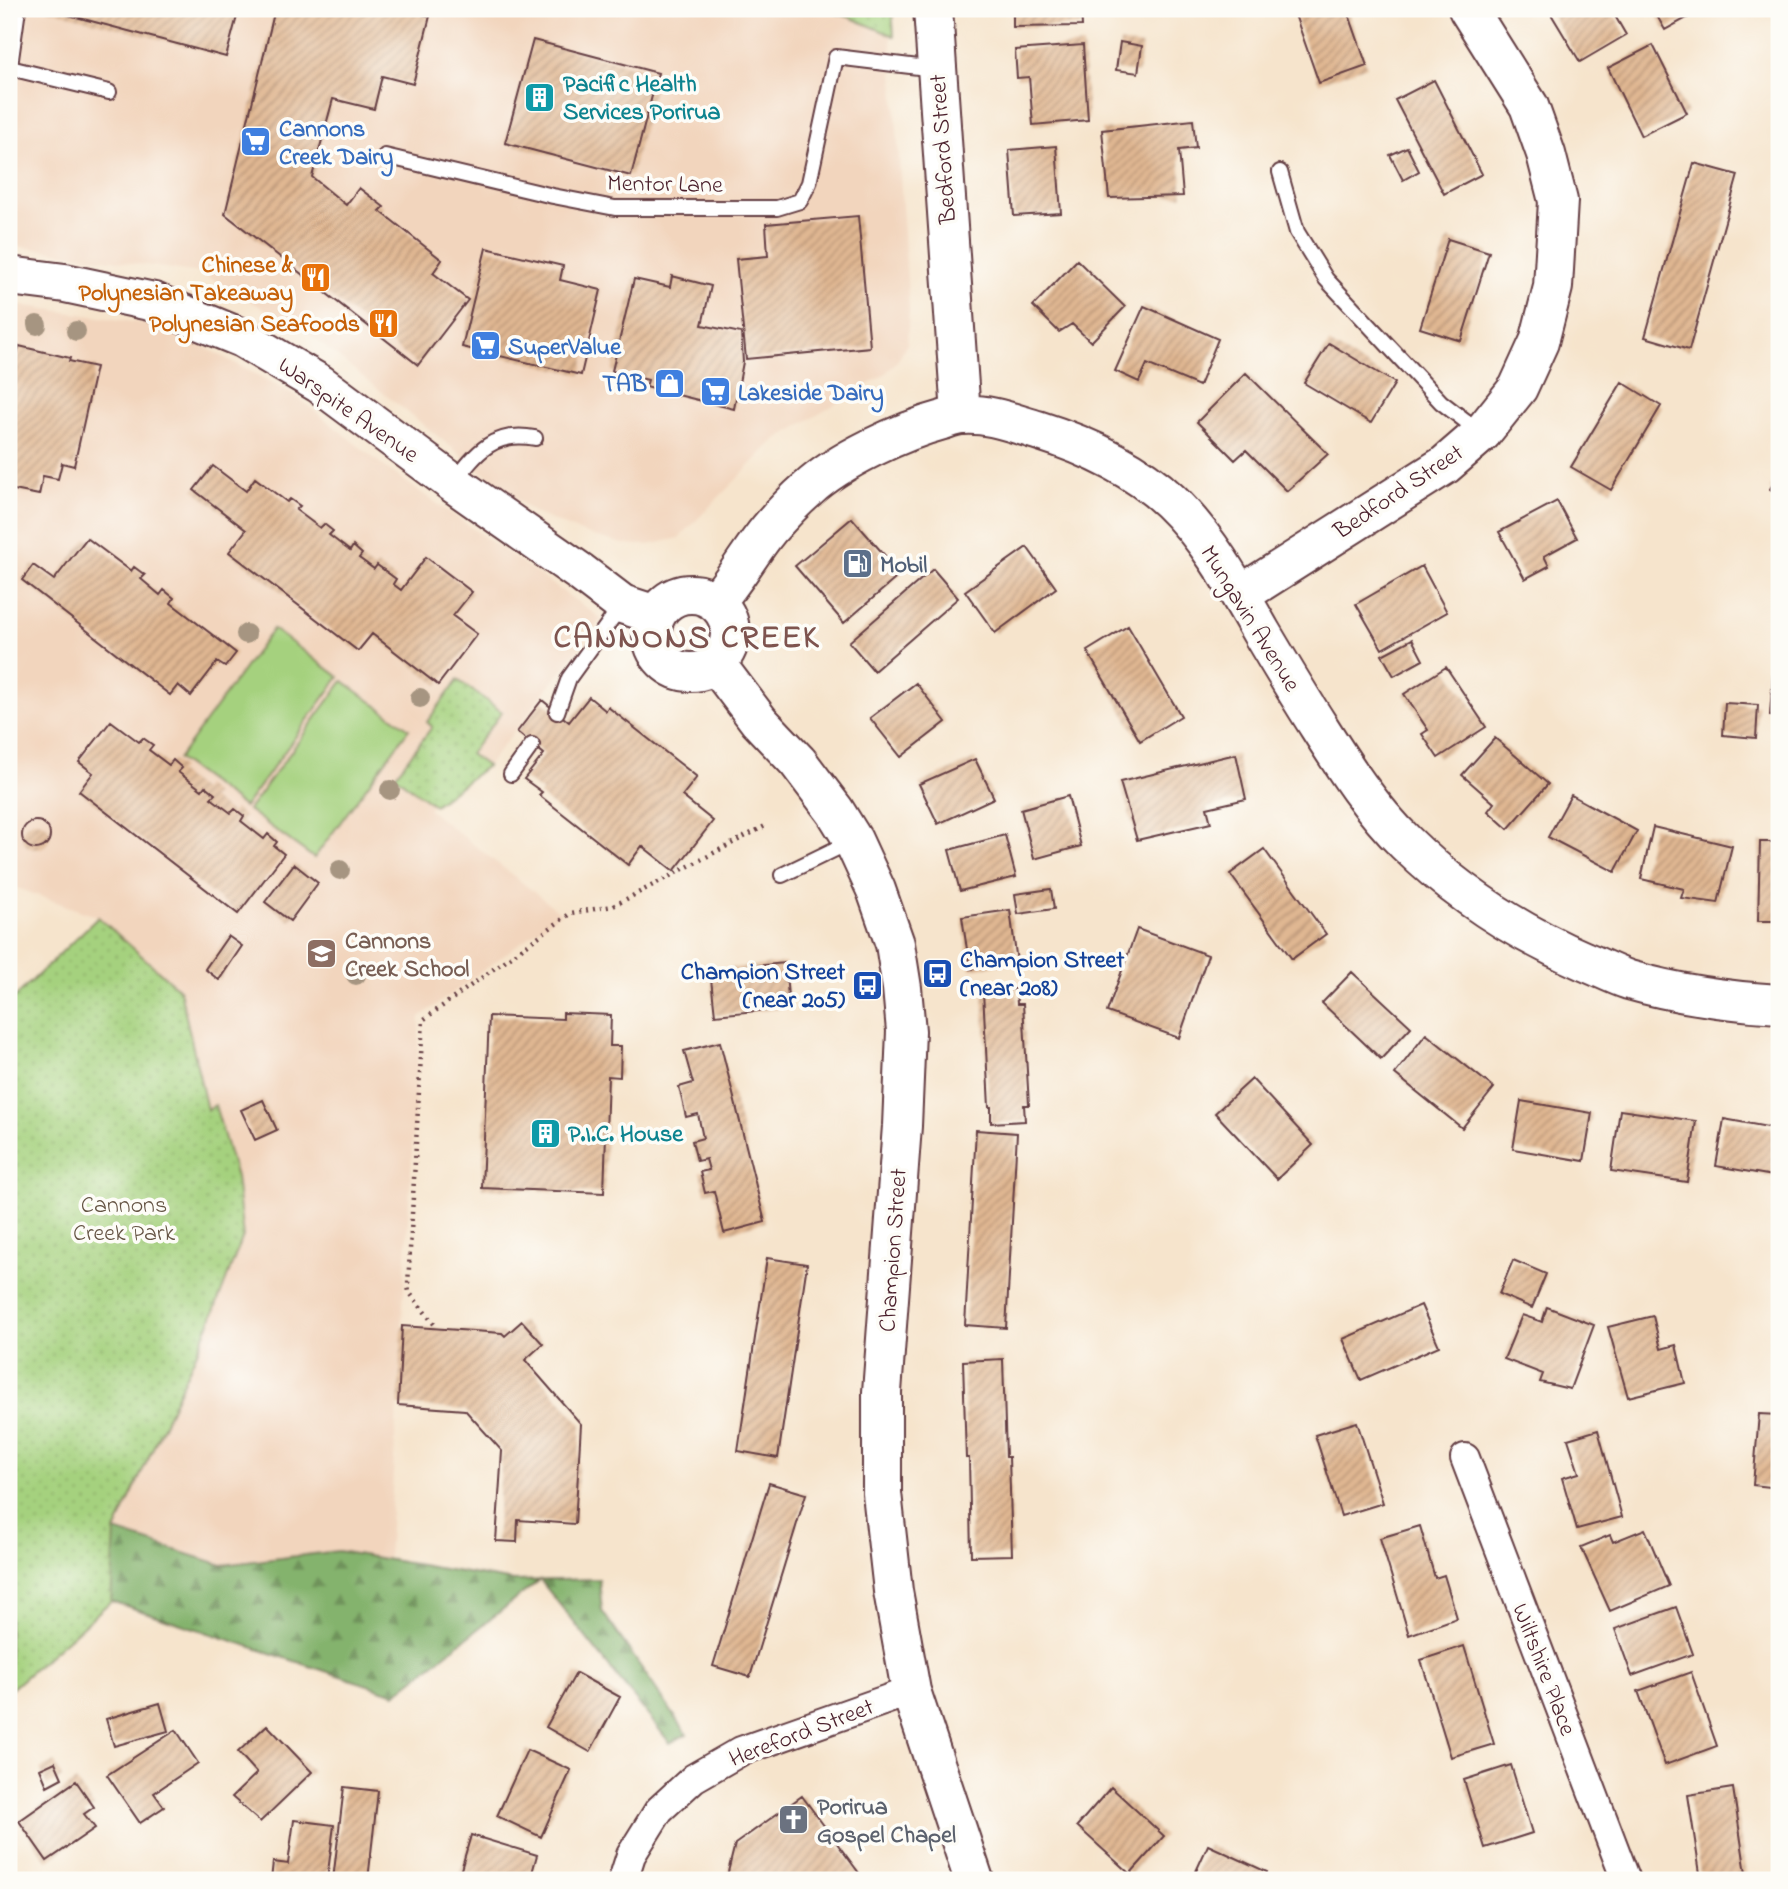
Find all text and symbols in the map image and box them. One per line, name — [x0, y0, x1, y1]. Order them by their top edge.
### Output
place label: Pacific Health Services Porirua — [563, 68, 721, 131]
street label: Bedford Street — [922, 73, 967, 226]
building icon: Pacific Health Services Porirua — [523, 80, 557, 114]
place label: Cannons Creek Dairy — [279, 113, 393, 177]
supermarket icon: Cannons Creek Dairy — [239, 125, 273, 159]
street label: Mentor Lane — [607, 167, 723, 204]
place label: Chinese & Polynesian Takeaway — [79, 249, 293, 313]
restaurant icon: Chinese & Polynesian Takeaway — [299, 261, 333, 295]
restaurant icon: Polynesian Seafoods — [366, 306, 400, 340]
place label: Polynesian Seafoods — [149, 308, 360, 344]
supermarket icon: SuperValue — [468, 329, 502, 363]
place label: SuperValue — [508, 331, 622, 366]
street label: Warspite Avenue — [270, 349, 425, 473]
shop icon: TAB — [653, 366, 687, 400]
place label: TAB — [602, 368, 647, 403]
supermarket icon: Lakeside Dairy — [698, 375, 732, 409]
place label: Lakeside Dairy — [738, 377, 884, 413]
street label: Bedford Street — [1327, 437, 1471, 550]
street label: Mungavin Avenue — [1190, 539, 1308, 700]
fuel station icon: Mobil — [840, 547, 874, 581]
place label: Mobil — [880, 549, 927, 584]
district label: CANNONS CREEK — [553, 616, 821, 663]
place label: Cannons Creek School — [345, 925, 469, 988]
school or university icon: Cannons Creek School — [305, 937, 339, 971]
place label: Champion Street (near 208) — [960, 944, 1125, 1007]
place label: Champion Street (near 205) — [681, 956, 846, 1019]
bus stop icon: Champion Street (near 208) — [920, 956, 954, 990]
bus stop icon: Champion Street (near 205) — [851, 968, 885, 1002]
building icon: P.I.C. House — [528, 1116, 562, 1150]
place label: P.I.C. House — [568, 1118, 684, 1153]
street label: Champion Street — [871, 1167, 918, 1333]
park label: Cannons Creek Park — [73, 1189, 175, 1252]
street label: Wiltshire Place — [1501, 1599, 1584, 1741]
street label: Hereford Street — [724, 1691, 879, 1778]
place label: Porirua Gospel Chapel — [817, 1791, 956, 1854]
church icon: Porirua Gospel Chapel — [777, 1803, 811, 1837]

